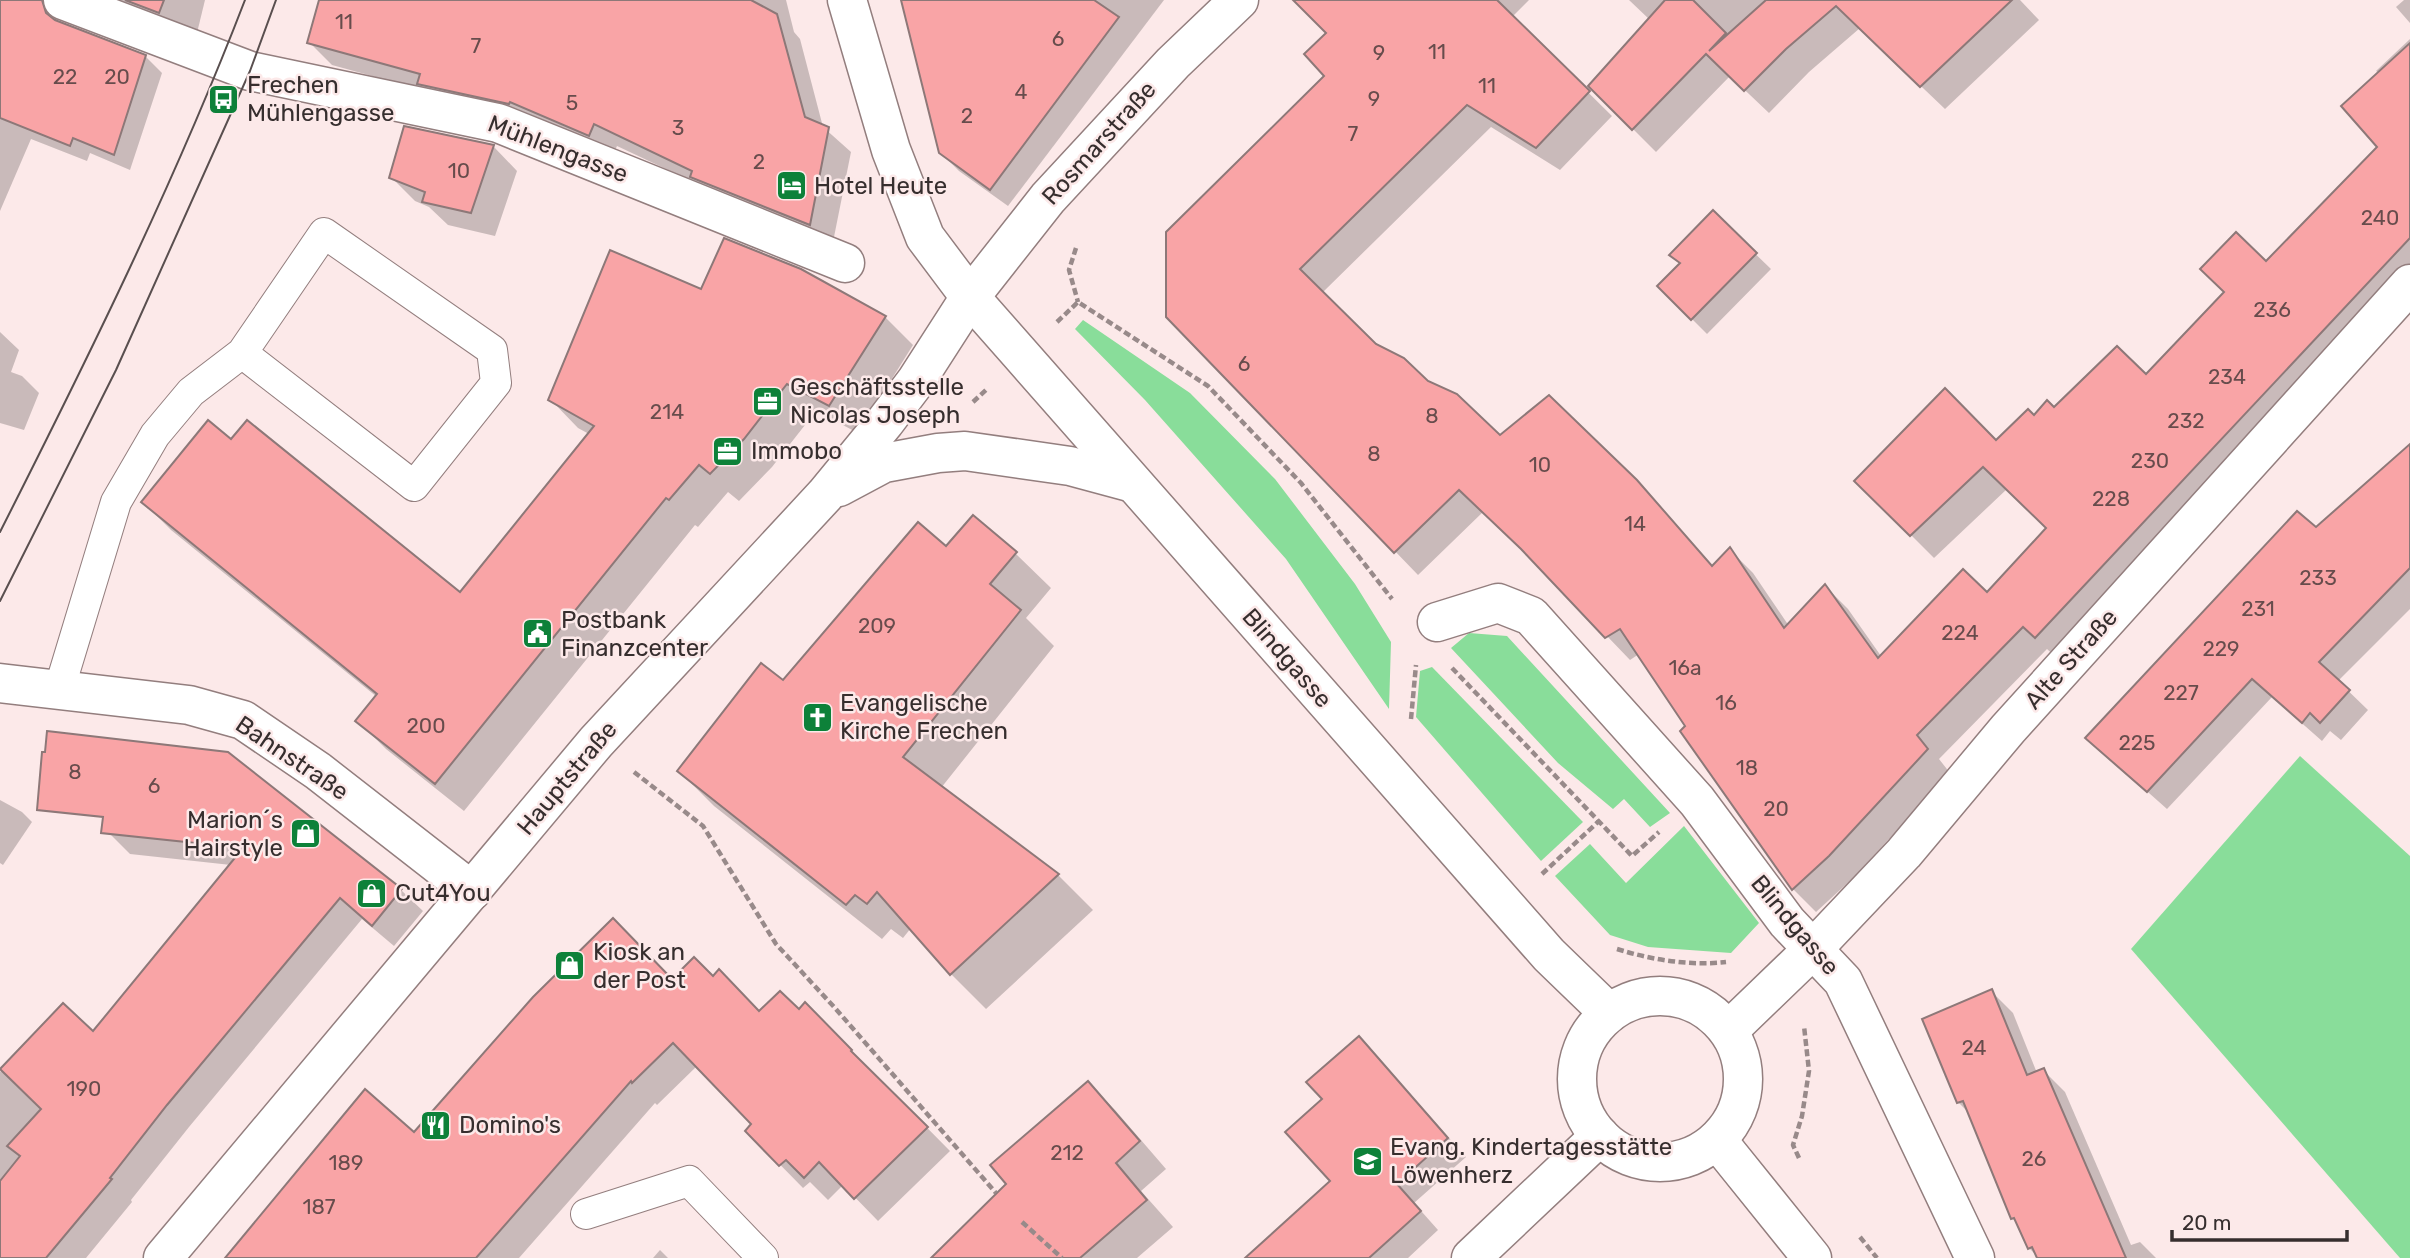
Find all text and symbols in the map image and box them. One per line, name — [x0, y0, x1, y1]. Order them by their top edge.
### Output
house number: 11 — [335, 9, 353, 34]
house number: 6 — [1052, 26, 1064, 51]
house number: 7 — [471, 33, 482, 58]
house number: 11 — [1428, 39, 1446, 64]
house number: 9 — [1373, 40, 1385, 65]
house number: 22 — [53, 64, 77, 89]
house number: 20 — [104, 64, 130, 89]
place label: Frechen Mühlengasse — [247, 71, 394, 127]
house number: 11 — [1478, 73, 1496, 98]
street label: Rosmarstraße — [1036, 75, 1162, 211]
house number: 4 — [1014, 79, 1028, 104]
bus stop icon: Frechen Mühlengasse — [207, 82, 241, 116]
house number: 9 — [1368, 86, 1380, 111]
house number: 5 — [566, 90, 578, 115]
house number: 2 — [961, 103, 973, 128]
street label: Mühlengasse — [484, 110, 632, 188]
house number: 3 — [672, 115, 684, 140]
house number: 7 — [1348, 121, 1359, 146]
house number: 2 — [753, 149, 765, 174]
house number: 10 — [448, 158, 470, 183]
hotel icon: Hotel Heute — [774, 169, 808, 203]
place label: Hotel Heute — [814, 172, 947, 200]
house number: 240 — [2361, 205, 2399, 230]
house number: 236 — [2253, 297, 2291, 322]
house number: 6 — [1238, 351, 1250, 376]
house number: 234 — [2208, 364, 2246, 389]
place label: Geschäftsstelle Nicolas Joseph — [790, 373, 964, 429]
office icon: Geschäftsstelle Nicolas Joseph — [750, 384, 784, 418]
house number: 214 — [650, 399, 684, 424]
house number: 8 — [1425, 403, 1439, 428]
house number: 232 — [2167, 408, 2205, 433]
office icon: Immobo — [711, 434, 745, 468]
place label: Immobo — [751, 437, 842, 465]
house number: 8 — [1367, 441, 1381, 466]
house number: 230 — [2131, 448, 2169, 473]
house number: 10 — [1529, 452, 1551, 477]
house number: 228 — [2092, 486, 2130, 511]
house number: 14 — [1624, 511, 1646, 536]
house number: 233 — [2299, 565, 2337, 590]
house number: 231 — [2241, 596, 2275, 621]
street label: Blindgasse — [1236, 603, 1338, 713]
street label: Alte Straße — [2019, 603, 2123, 715]
place label: Postbank Finanzcenter — [561, 606, 708, 662]
house number: 209 — [858, 613, 896, 638]
public building icon: Postbank Finanzcenter — [521, 617, 555, 651]
house number: 224 — [1941, 620, 1979, 645]
house number: 229 — [2202, 636, 2240, 661]
house number: 16a — [1668, 655, 1702, 680]
house number: 227 — [2163, 680, 2199, 705]
place label: Evangelische Kirche Frechen — [840, 689, 1008, 745]
house number: 16 — [1715, 690, 1737, 715]
church icon: Evangelische Kirche Frechen — [800, 700, 834, 734]
street label: Bahnstraße — [230, 710, 354, 806]
house number: 200 — [407, 713, 446, 738]
street label: Hauptstraße — [511, 715, 623, 841]
house number: 225 — [2118, 730, 2156, 755]
house number: 18 — [1736, 755, 1758, 780]
house number: 8 — [68, 759, 82, 784]
house number: 6 — [148, 773, 160, 798]
house number: 20 — [1763, 796, 1789, 821]
place label: Marion´s Hairstyle — [184, 806, 283, 862]
shop icon: Marion´s Hairstyle — [289, 817, 323, 851]
street label: Blindgasse — [1745, 869, 1845, 981]
shop icon: Cut4You — [355, 876, 389, 910]
place label: Cut4You — [395, 879, 491, 907]
place label: Kiosk an der Post — [593, 938, 686, 994]
shop icon: Kiosk an der Post — [553, 949, 587, 983]
house number: 24 — [1961, 1035, 1987, 1060]
house number: 190 — [67, 1076, 101, 1101]
restaurant icon: Domino's — [419, 1108, 453, 1142]
place label: Domino's — [459, 1111, 561, 1139]
place label: Evang. Kindertagesstätte Löwenherz — [1390, 1133, 1672, 1189]
house number: 212 — [1050, 1140, 1084, 1165]
school or university icon: Evang. Kindertagesstätte Löwenherz — [1350, 1144, 1384, 1178]
house number: 26 — [2022, 1146, 2047, 1171]
house number: 189 — [329, 1150, 363, 1175]
house number: 187 — [302, 1194, 336, 1219]
scale bar — [2172, 1198, 2347, 1242]
text: 20 m — [2182, 1210, 2231, 1235]

